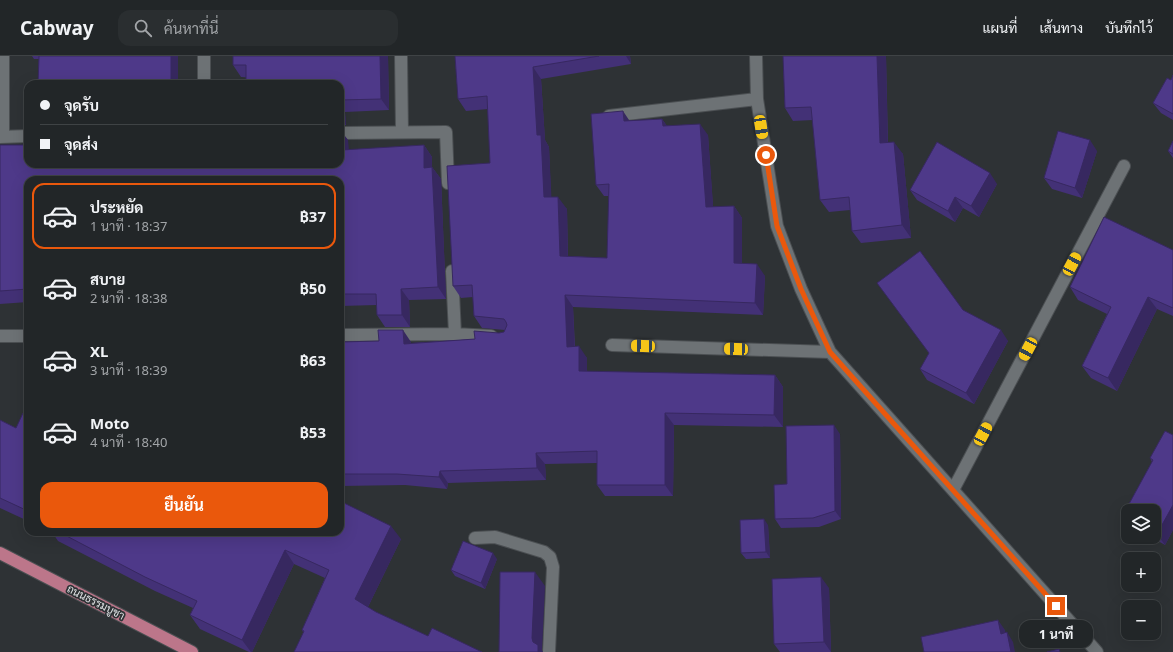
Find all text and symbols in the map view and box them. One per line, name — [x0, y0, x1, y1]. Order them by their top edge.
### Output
search box — [118, 10, 398, 46]
text: Cabway — [20, 15, 94, 41]
icon: search — [132, 17, 154, 39]
text: ค้นหาที่นี่ — [164, 18, 219, 38]
text: แผนที่ — [982, 18, 1017, 37]
text: เส้นทาง — [1039, 18, 1083, 37]
text: บันทึกไว้ — [1105, 18, 1153, 37]
text: จุดรับ — [64, 95, 99, 115]
car — [753, 114, 769, 140]
text: จุดส่ง — [64, 134, 98, 154]
route start — [757, 146, 775, 164]
text: ประหยัด — [90, 197, 143, 217]
icon: car — [42, 198, 78, 234]
text: ฿37 — [300, 206, 326, 226]
text: 1 นาที · 18:37 — [90, 217, 167, 235]
car — [1061, 251, 1083, 277]
text: สบาย — [90, 269, 125, 289]
icon: car — [42, 270, 78, 306]
text: ฿50 — [300, 278, 326, 298]
text: 2 นาที · 18:38 — [90, 289, 167, 307]
car — [1017, 336, 1039, 362]
car — [631, 340, 655, 352]
text: XL — [90, 341, 108, 361]
icon: car — [42, 342, 78, 378]
car — [724, 343, 748, 355]
text: ฿63 — [300, 350, 326, 370]
text: 3 นาที · 18:39 — [90, 361, 167, 379]
text: Moto — [90, 413, 129, 433]
icon: car — [42, 414, 78, 450]
car — [972, 421, 994, 447]
text: ฿53 — [300, 422, 326, 442]
text: 4 นาที · 18:40 — [90, 433, 167, 451]
button: ยืนยัน — [40, 482, 328, 528]
map controls — [1121, 504, 1161, 640]
button: layers — [1121, 504, 1161, 544]
button: + — [1121, 552, 1161, 592]
street label: ถนนธรรมบูชา — [64, 581, 128, 623]
route end — [1047, 597, 1065, 615]
button: − — [1121, 600, 1161, 640]
callout: 1 นาที — [1019, 620, 1093, 648]
text: 1 นาที — [1039, 625, 1073, 643]

